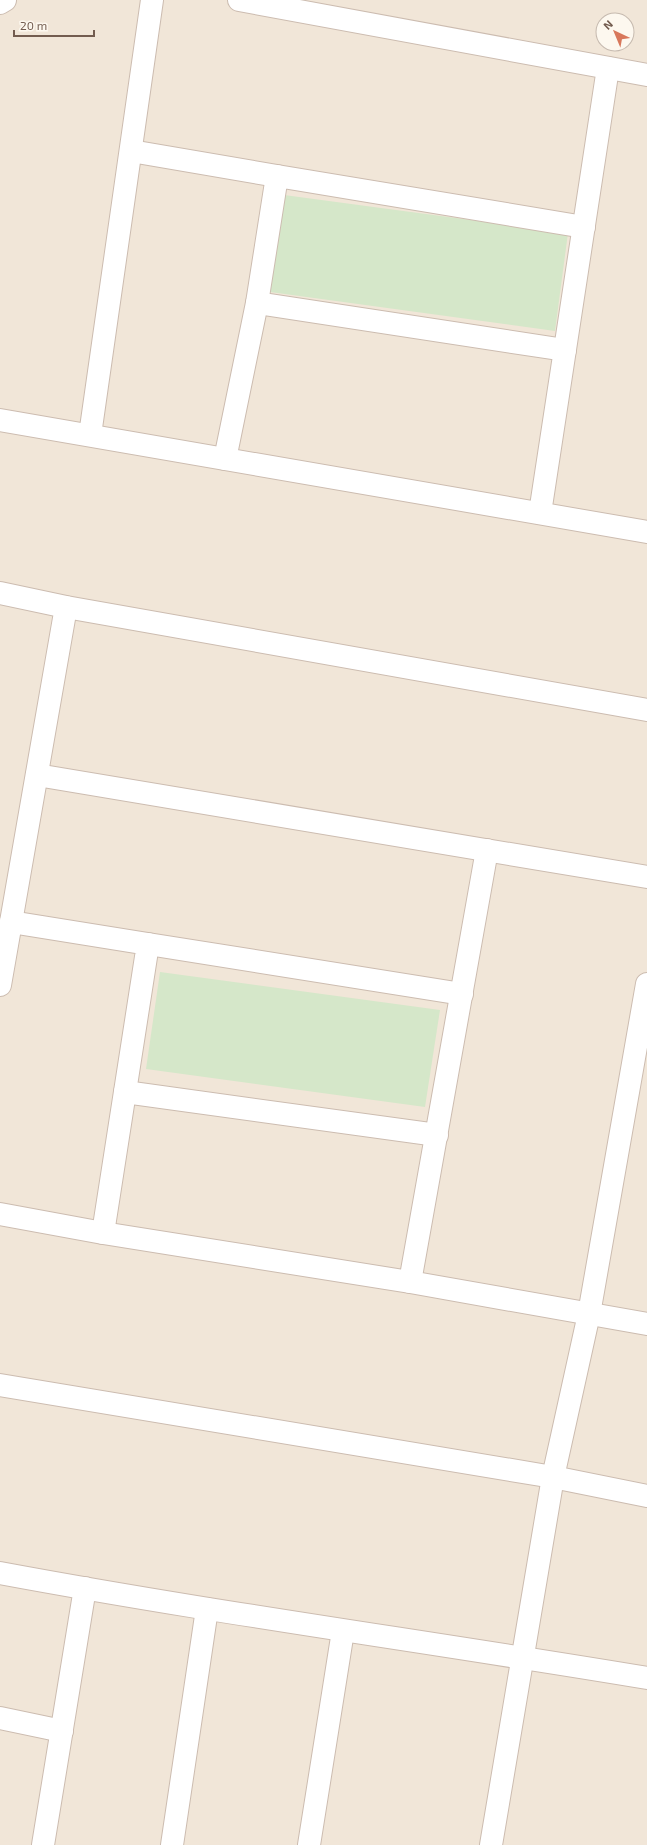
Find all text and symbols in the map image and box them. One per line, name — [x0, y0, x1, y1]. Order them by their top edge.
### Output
scale bar — [14, 12, 94, 38]
north arrow — [595, 12, 635, 52]
text: N — [600, 17, 615, 32]
text: 20 m — [20, 18, 47, 32]

